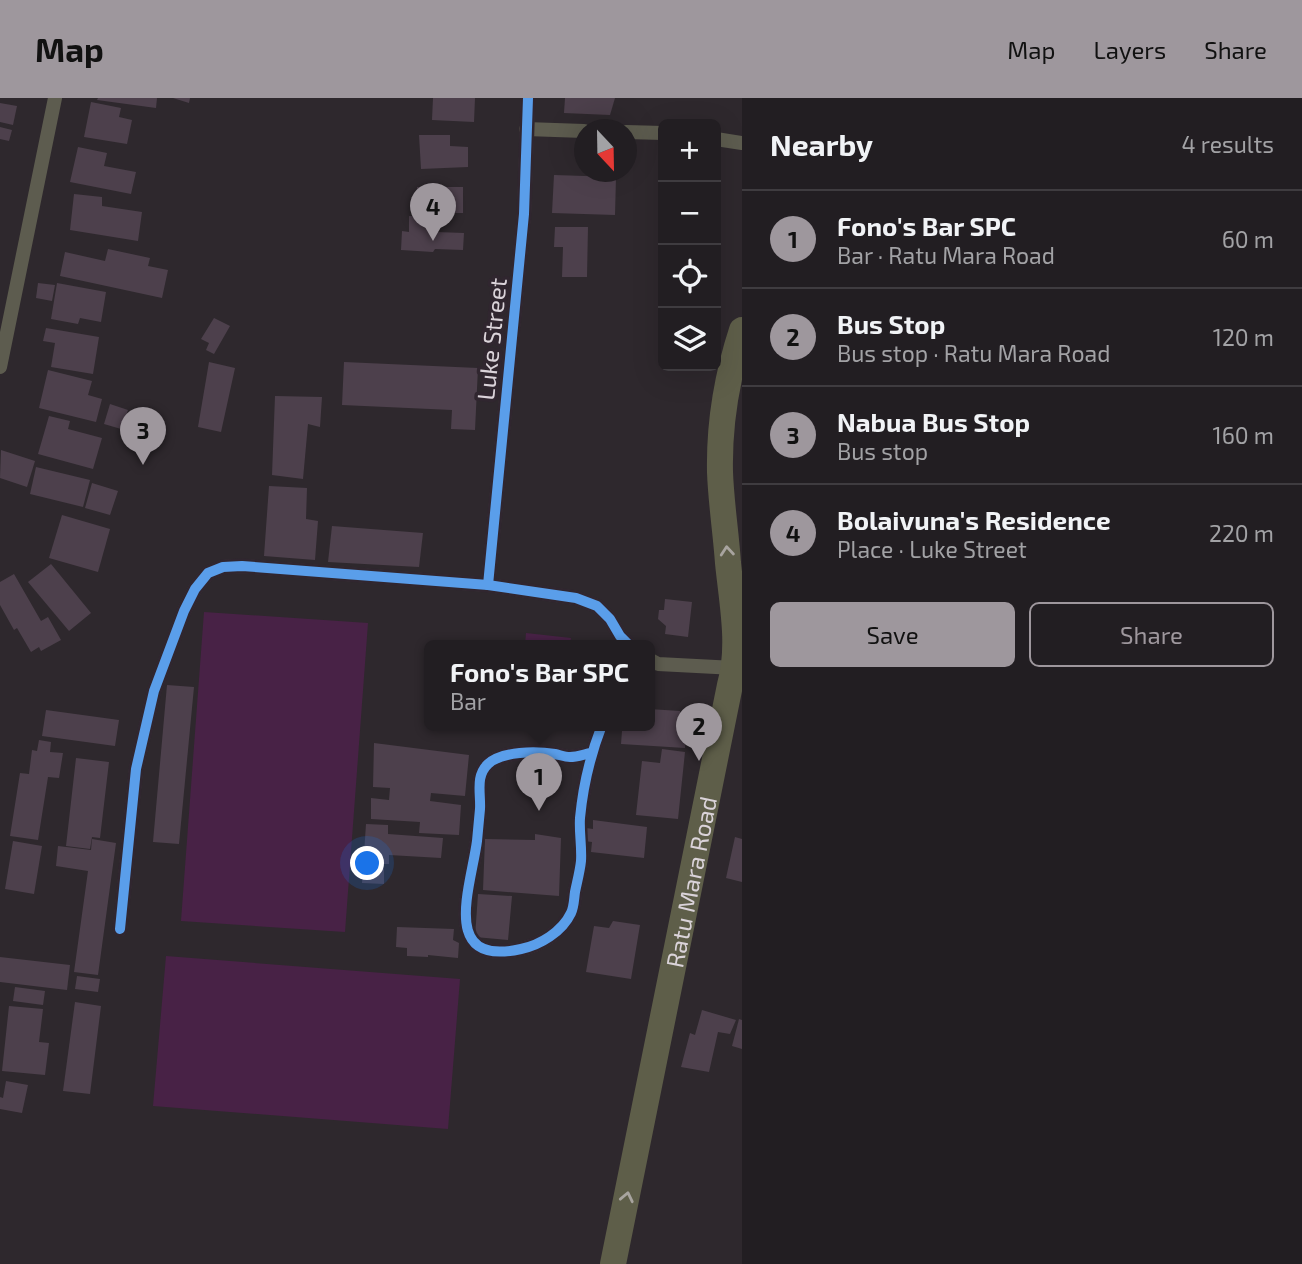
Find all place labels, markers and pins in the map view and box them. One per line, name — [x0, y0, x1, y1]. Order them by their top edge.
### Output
pin: 4 — [410, 183, 456, 241]
pin: 3 — [120, 407, 166, 465]
pin: 2 — [676, 703, 722, 761]
pin: 1 — [516, 753, 562, 811]

